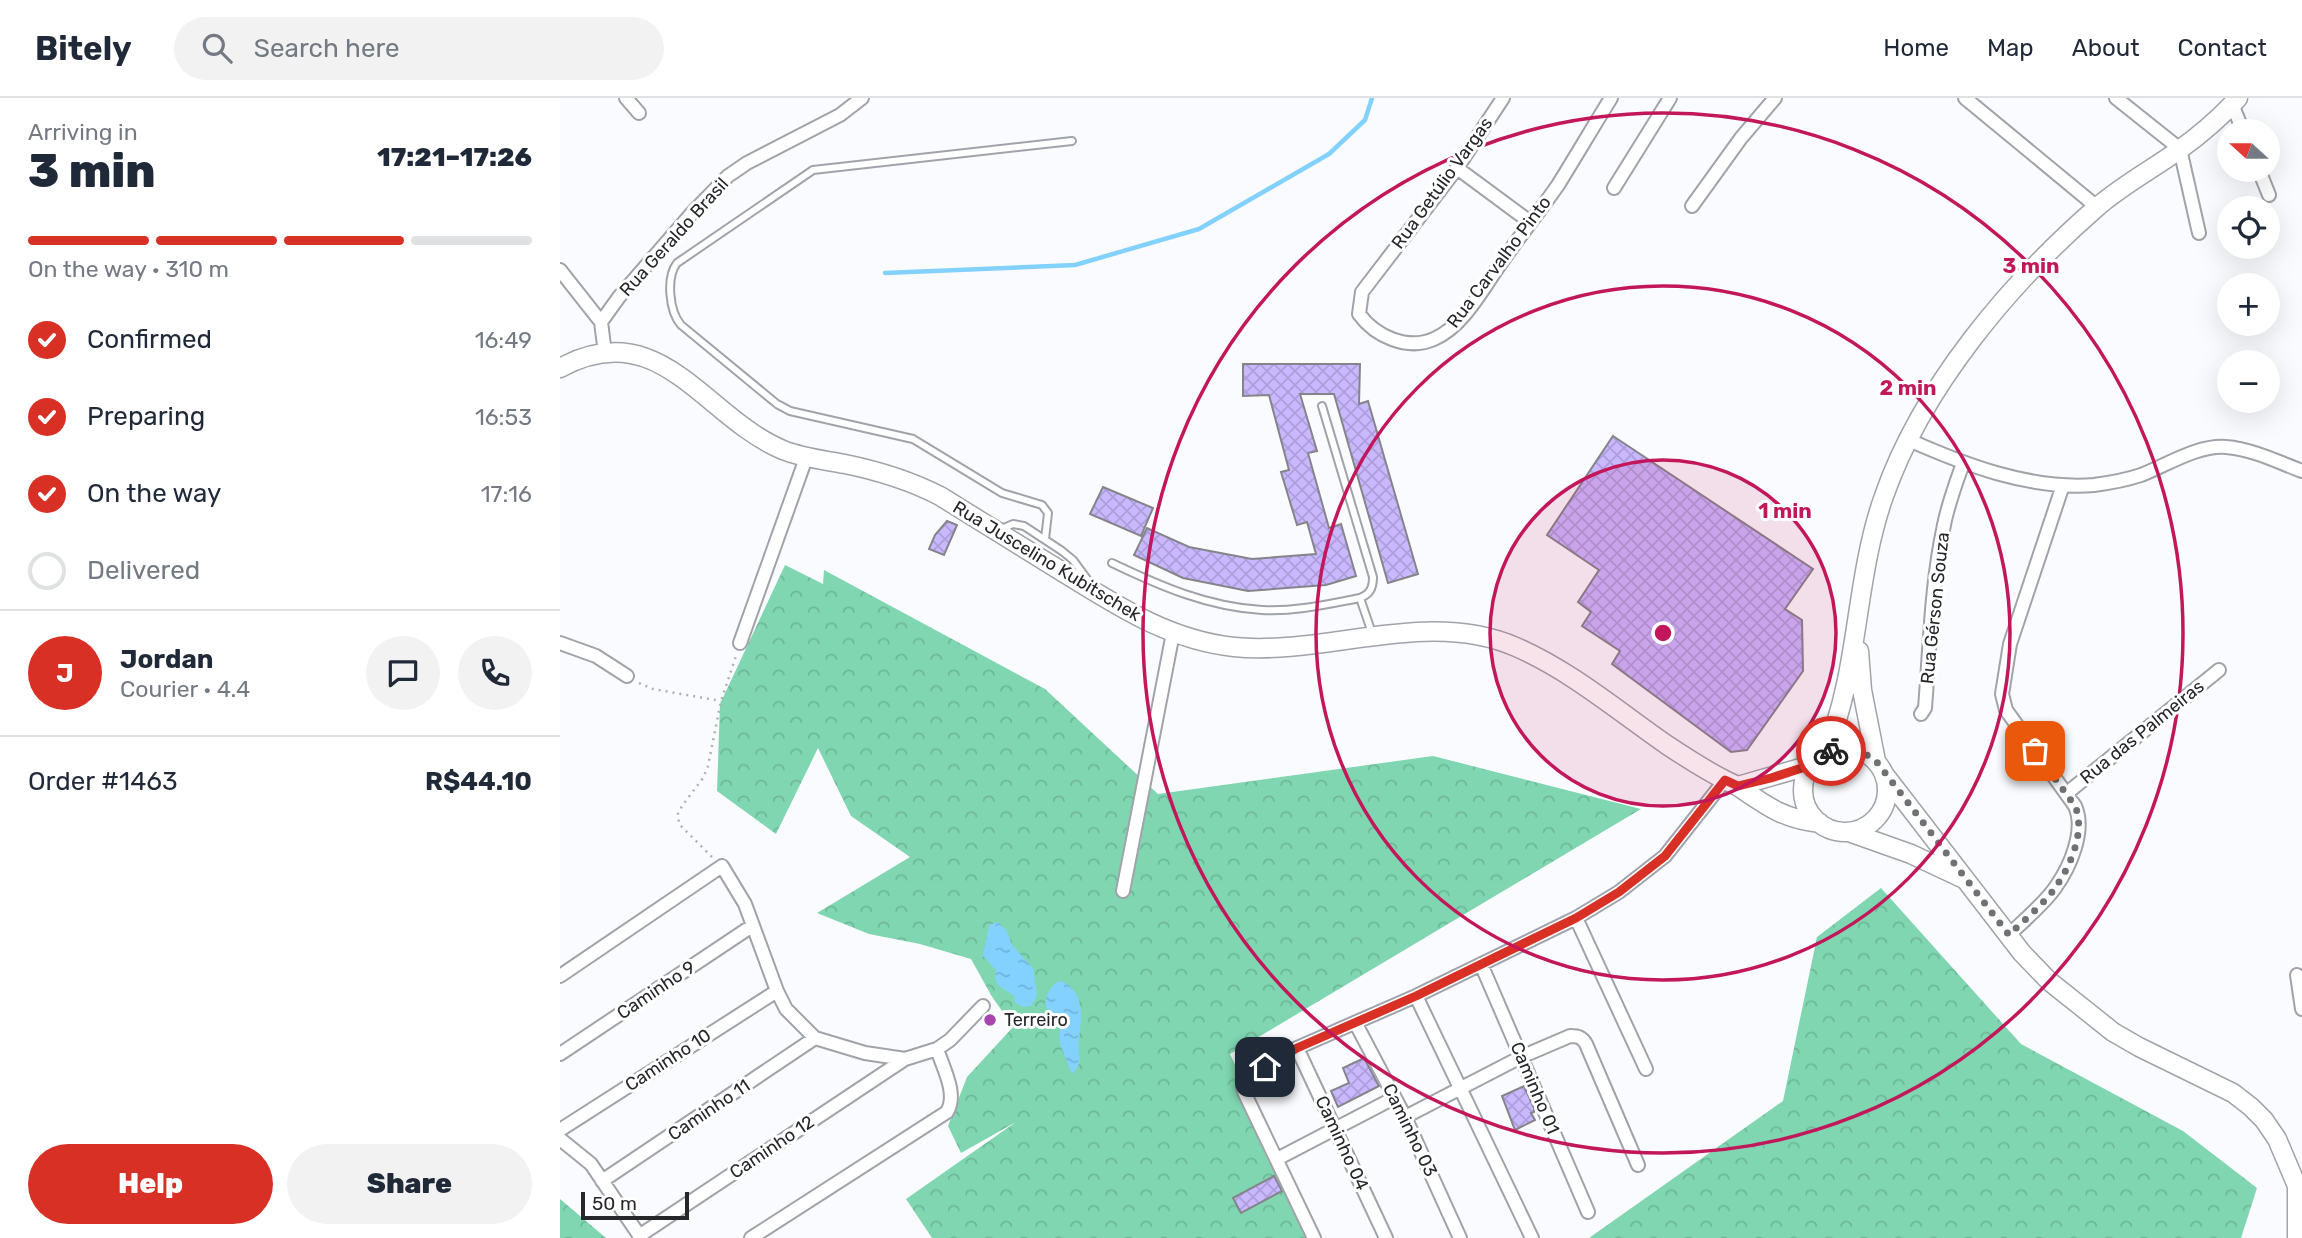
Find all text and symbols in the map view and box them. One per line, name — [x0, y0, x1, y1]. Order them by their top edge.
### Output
search box — [174, 17, 664, 80]
text: Bitely — [35, 29, 132, 68]
icon: search — [198, 29, 236, 67]
text: Search here — [254, 33, 400, 64]
text: Home — [1883, 34, 1949, 62]
text: Map — [1987, 34, 2034, 62]
text: About — [2072, 34, 2140, 62]
text: Contact — [2178, 34, 2267, 62]
street label: Rua Getúlio Vargas — [1387, 113, 1497, 253]
text: Arriving in — [28, 118, 138, 146]
north arrow — [2217, 119, 2280, 182]
map controls — [2217, 119, 2280, 413]
text: 17:21–17:26 — [377, 142, 532, 173]
text: 3 min — [28, 144, 156, 199]
street label: Rua Geraldo Brasil — [615, 173, 733, 301]
street label: Rua Carvalho Pinto — [1442, 192, 1556, 332]
button: locate — [2217, 196, 2280, 259]
text: 3 min — [2002, 253, 2060, 278]
text: On the way · 310 m — [28, 255, 229, 283]
button: + — [2217, 273, 2280, 336]
icon: check — [28, 321, 66, 359]
text: Confirmed — [87, 324, 212, 355]
text: 16:49 — [475, 326, 532, 354]
button: − — [2217, 350, 2280, 413]
text: 2 min — [1880, 375, 1936, 400]
icon: check — [28, 398, 66, 436]
text: Preparing — [87, 401, 205, 432]
text: 16:53 — [475, 403, 532, 431]
icon: check — [28, 475, 66, 513]
text: On the way — [87, 478, 221, 509]
text: 17:16 — [481, 480, 532, 508]
street label: Rua Juscelino Kubitschek — [949, 496, 1146, 626]
text: 1 min — [1758, 498, 1812, 523]
street label: Rua Gérson Souza — [1916, 531, 1954, 685]
text: Delivered — [87, 555, 200, 586]
centre of rings — [1651, 621, 1675, 645]
button: chat — [366, 636, 440, 710]
button: phone — [458, 636, 532, 710]
text: Jordan — [120, 644, 213, 675]
text: J — [56, 658, 74, 689]
text: Courier · 4.4 — [120, 675, 250, 703]
street label: Rua das Palmeiras — [2076, 675, 2208, 789]
courier — [1796, 716, 1866, 786]
pin — [2005, 721, 2065, 781]
icon: bike — [1812, 732, 1850, 770]
icon: bag — [2016, 732, 2054, 770]
text: Order #1463 — [28, 766, 178, 797]
text: R$44.10 — [425, 766, 532, 797]
street label: Caminho 9 — [613, 956, 699, 1024]
place label: Terreiro — [1004, 1009, 1068, 1031]
marker: Terreiro — [982, 1012, 998, 1028]
street label: Caminho 10 — [621, 1024, 715, 1096]
pin — [1235, 1037, 1295, 1097]
street label: Caminho 01 — [1506, 1039, 1564, 1137]
icon: home — [1246, 1048, 1284, 1086]
street label: Caminho 11 — [664, 1075, 754, 1145]
street label: Caminho 03 — [1378, 1080, 1442, 1180]
street label: Caminho 04 — [1311, 1092, 1373, 1194]
street label: Caminho 12 — [726, 1111, 818, 1183]
button: Help — [28, 1144, 273, 1224]
button: Share — [287, 1144, 532, 1224]
scale bar — [581, 1189, 690, 1221]
text: 50 m — [592, 1192, 637, 1215]

